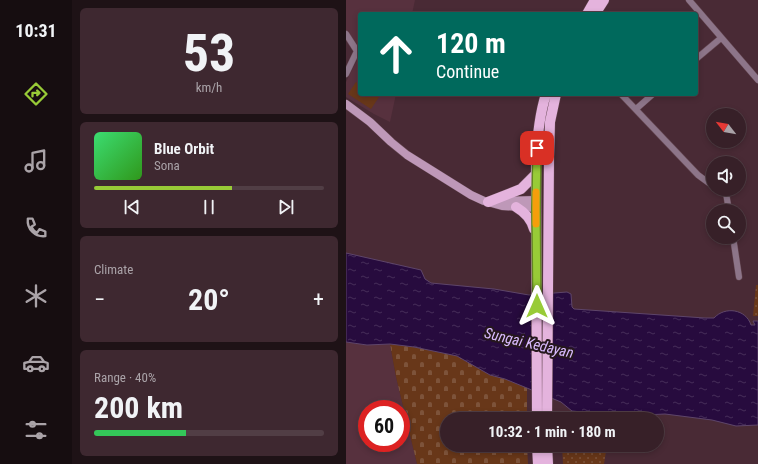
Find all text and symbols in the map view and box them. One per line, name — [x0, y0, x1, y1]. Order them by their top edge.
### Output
text: 10:31 — [15, 20, 57, 41]
text: 53 — [183, 23, 235, 84]
text: 120 m — [436, 27, 506, 60]
icon: ahead — [370, 28, 422, 80]
text: Continue — [436, 61, 499, 82]
icon: directions — [22, 80, 50, 108]
text: km/h — [196, 80, 222, 95]
north arrow — [706, 108, 746, 148]
map controls — [706, 108, 746, 244]
pin — [520, 131, 554, 165]
icon: arrive — [526, 137, 548, 159]
text: Blue Orbit — [154, 140, 214, 158]
icon: music — [22, 147, 50, 175]
button: sound — [706, 156, 746, 196]
text: Sona — [154, 158, 180, 173]
icon: previous — [121, 196, 143, 218]
icon: pause — [198, 196, 220, 218]
icon: next — [275, 196, 297, 218]
button: search — [706, 204, 746, 244]
icon: phone — [22, 214, 50, 242]
text: Climate — [94, 262, 133, 277]
icon: climate — [22, 282, 50, 310]
text: 20° — [188, 282, 230, 317]
position arrow — [516, 285, 558, 327]
text: − — [94, 287, 105, 312]
text: + — [313, 287, 324, 312]
water label: Sungai Kedayan — [483, 324, 575, 362]
icon: car — [22, 349, 50, 377]
text: Range · 40% — [94, 370, 156, 385]
text: 200 km — [94, 390, 183, 425]
speed limit sign: 60 — [358, 400, 410, 452]
icon: filters — [22, 416, 50, 444]
text: 10:32 · 1 min · 180 m — [488, 423, 616, 441]

